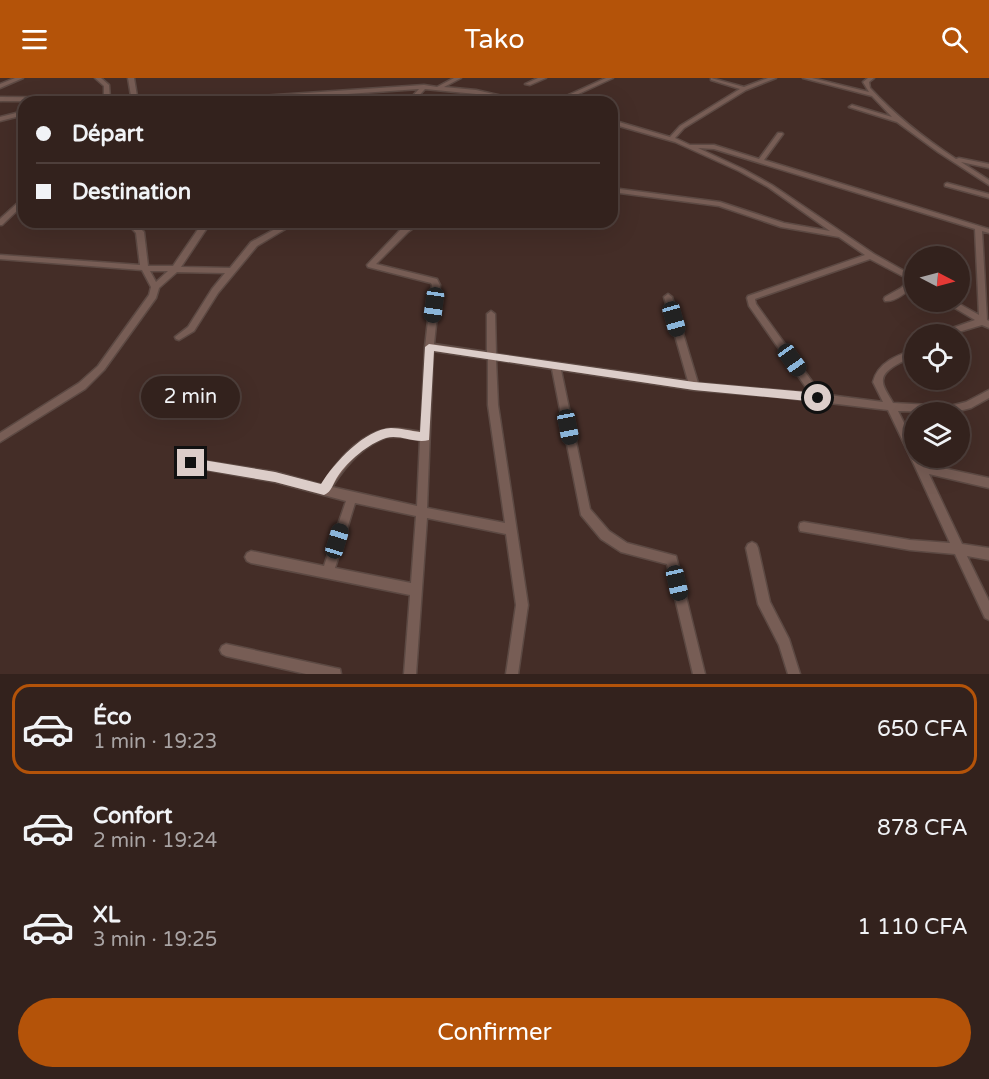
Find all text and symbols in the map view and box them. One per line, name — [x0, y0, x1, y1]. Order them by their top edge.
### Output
icon: menu — [18, 23, 51, 56]
text: Tako — [464, 23, 525, 56]
icon: search — [938, 23, 971, 56]
text: Départ — [72, 121, 144, 147]
text: Destination — [72, 179, 191, 205]
north arrow — [904, 246, 970, 312]
map controls — [904, 246, 970, 468]
car — [423, 286, 445, 324]
car — [660, 299, 688, 339]
button: locate — [904, 324, 970, 390]
car — [774, 340, 810, 380]
callout: 2 min — [142, 376, 240, 418]
route start — [804, 384, 831, 411]
text: 2 min — [164, 385, 217, 409]
button: layers — [904, 402, 970, 468]
car — [556, 408, 580, 446]
route end — [177, 449, 204, 476]
car — [323, 521, 351, 561]
car — [664, 563, 690, 603]
icon: car — [21, 702, 75, 756]
text: Éco — [93, 704, 132, 730]
text: 650 CFA — [877, 716, 968, 742]
text: 1 min · 19:23 — [93, 730, 217, 754]
icon: car — [21, 801, 75, 855]
text: Confort — [93, 803, 172, 829]
text: 878 CFA — [877, 815, 968, 841]
text: 2 min · 19:24 — [93, 829, 217, 853]
icon: car — [21, 900, 75, 954]
text: XL — [93, 902, 120, 928]
text: 1 110 CFA — [857, 914, 968, 940]
text: 3 min · 19:25 — [93, 928, 217, 952]
button: Confirmer — [18, 998, 971, 1067]

